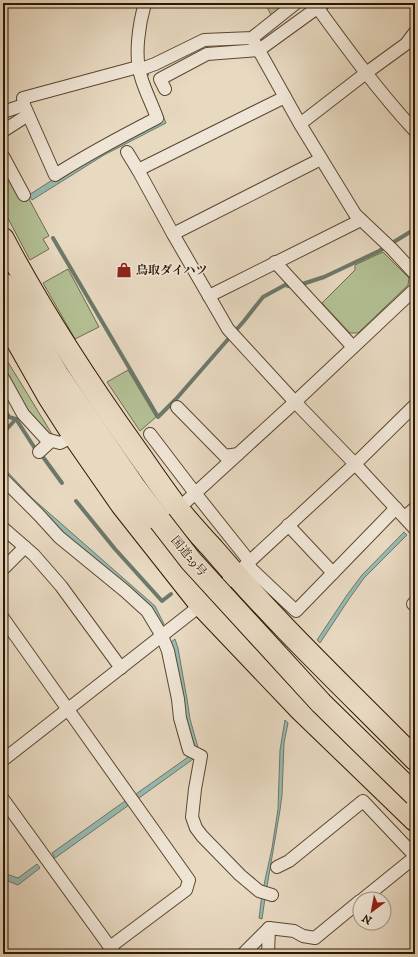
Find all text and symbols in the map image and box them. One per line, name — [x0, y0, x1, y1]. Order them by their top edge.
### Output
shop icon: 鳥取ダイハツ — [115, 261, 133, 279]
place label: 鳥取ダイハツ — [136, 263, 208, 278]
street label: 国道29号 — [167, 533, 210, 579]
north arrow — [352, 891, 392, 931]
text: N — [360, 910, 375, 927]

